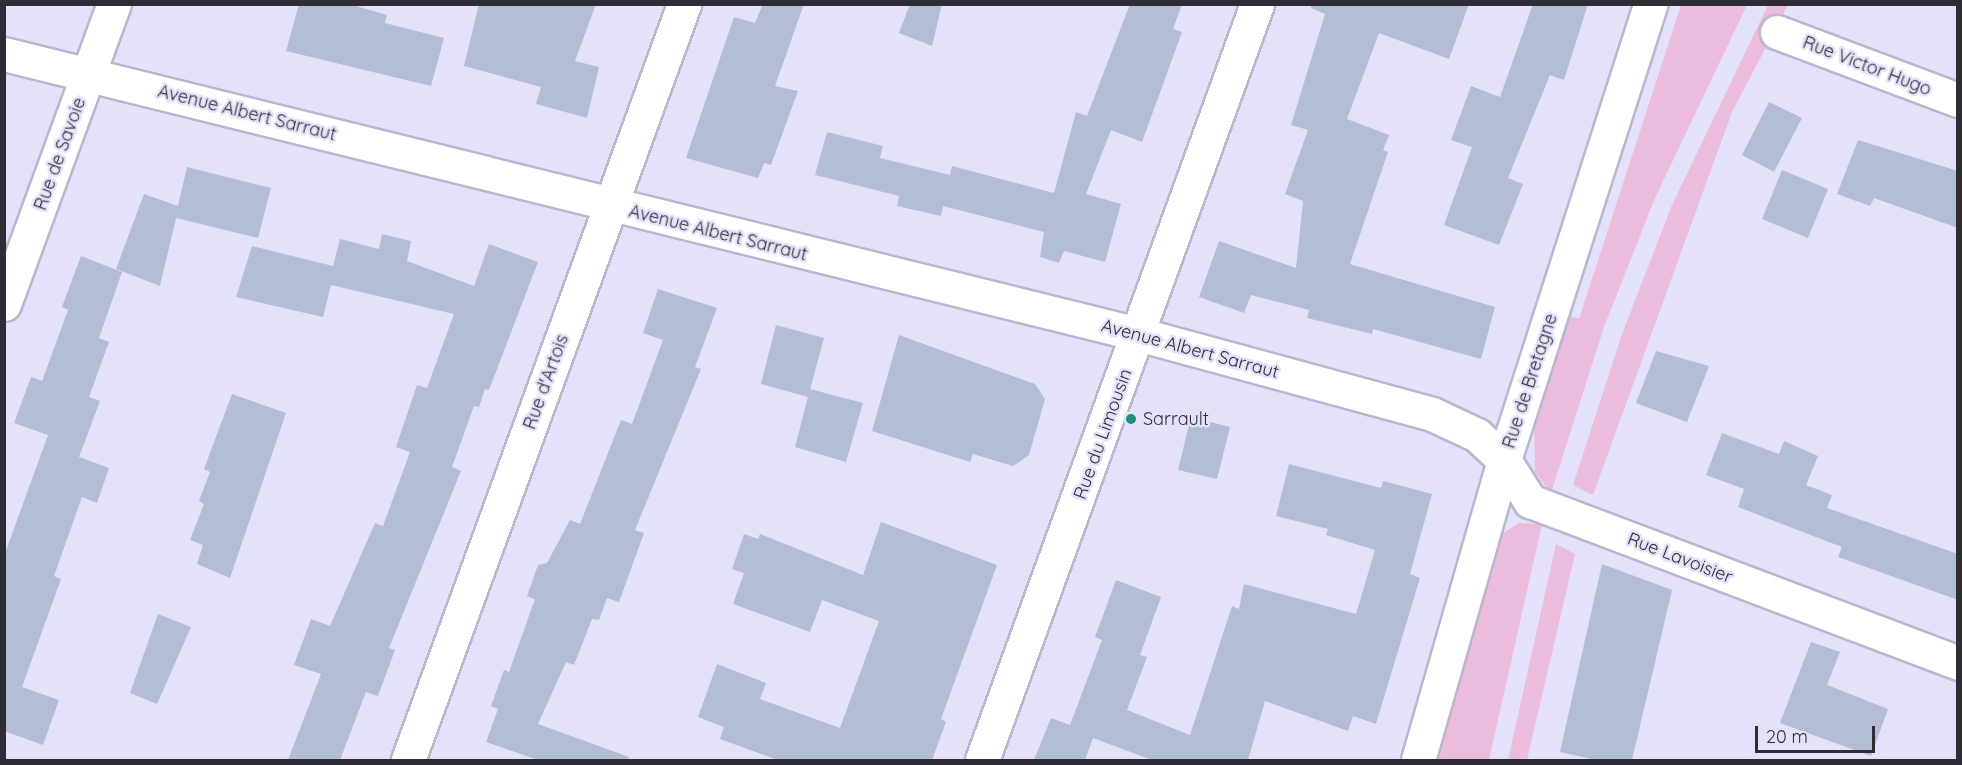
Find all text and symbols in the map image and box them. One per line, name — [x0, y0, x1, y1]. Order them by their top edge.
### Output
street label: Rue Victor Hugo — [1800, 32, 1934, 100]
street label: Avenue Albert Sarraut — [156, 80, 338, 146]
street label: Rue de Savoie — [30, 95, 90, 213]
street label: Avenue Albert Sarraut — [627, 200, 809, 266]
street label: Rue de Bretagne — [1498, 311, 1562, 451]
street label: Avenue Albert Sarraut — [1099, 315, 1281, 383]
street label: Rue d'Artois — [519, 332, 573, 432]
street label: Rue du Limousin — [1069, 366, 1137, 502]
place label: Sarrault — [1143, 408, 1209, 430]
marker: Sarrault — [1124, 412, 1138, 426]
street label: Rue Lavoisier — [1624, 528, 1736, 588]
scale bar — [1758, 714, 1878, 752]
text: 20 m — [1766, 725, 1808, 748]

